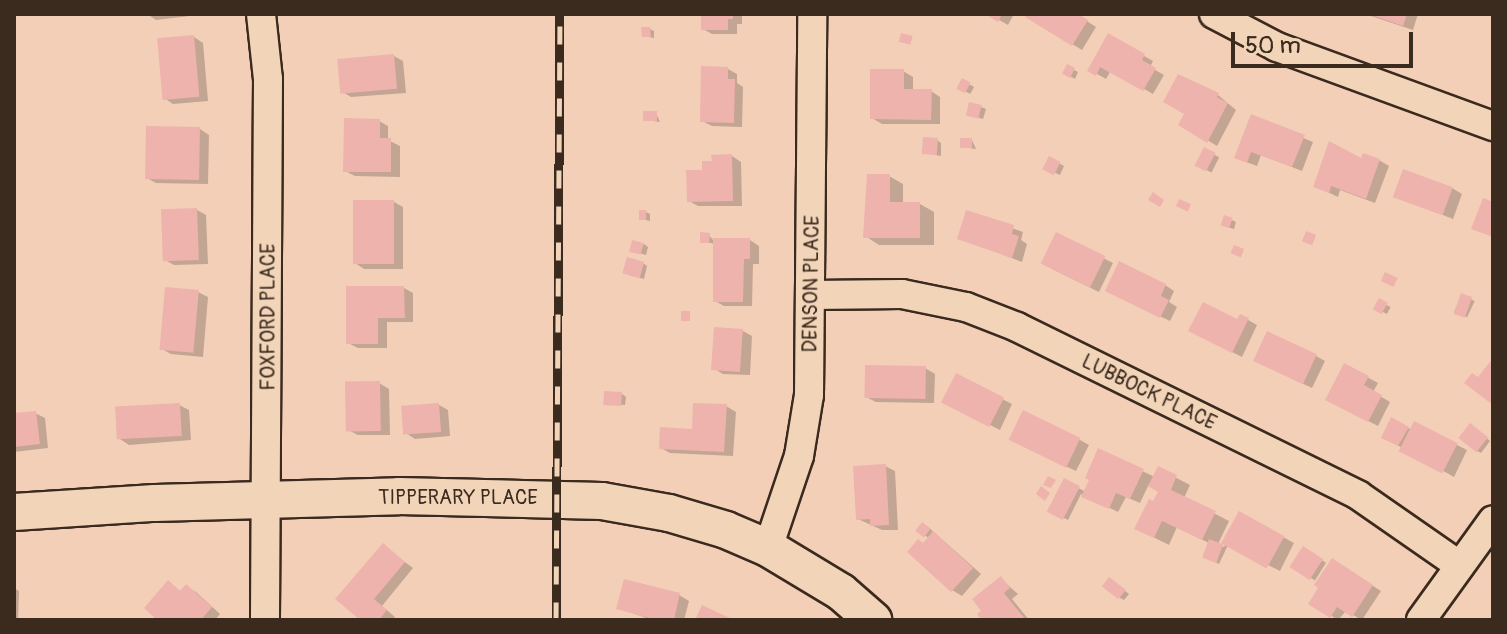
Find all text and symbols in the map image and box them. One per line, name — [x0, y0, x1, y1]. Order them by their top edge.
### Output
scale bar — [1235, 16, 1417, 66]
text: 50 m — [1245, 31, 1301, 60]
street label: DENSON PLACE — [798, 215, 824, 353]
street label: FOXFORD PLACE — [256, 243, 280, 391]
street label: LUBBOCK PLACE — [1078, 349, 1220, 435]
street label: TIPPERARY PLACE — [378, 485, 538, 509]

